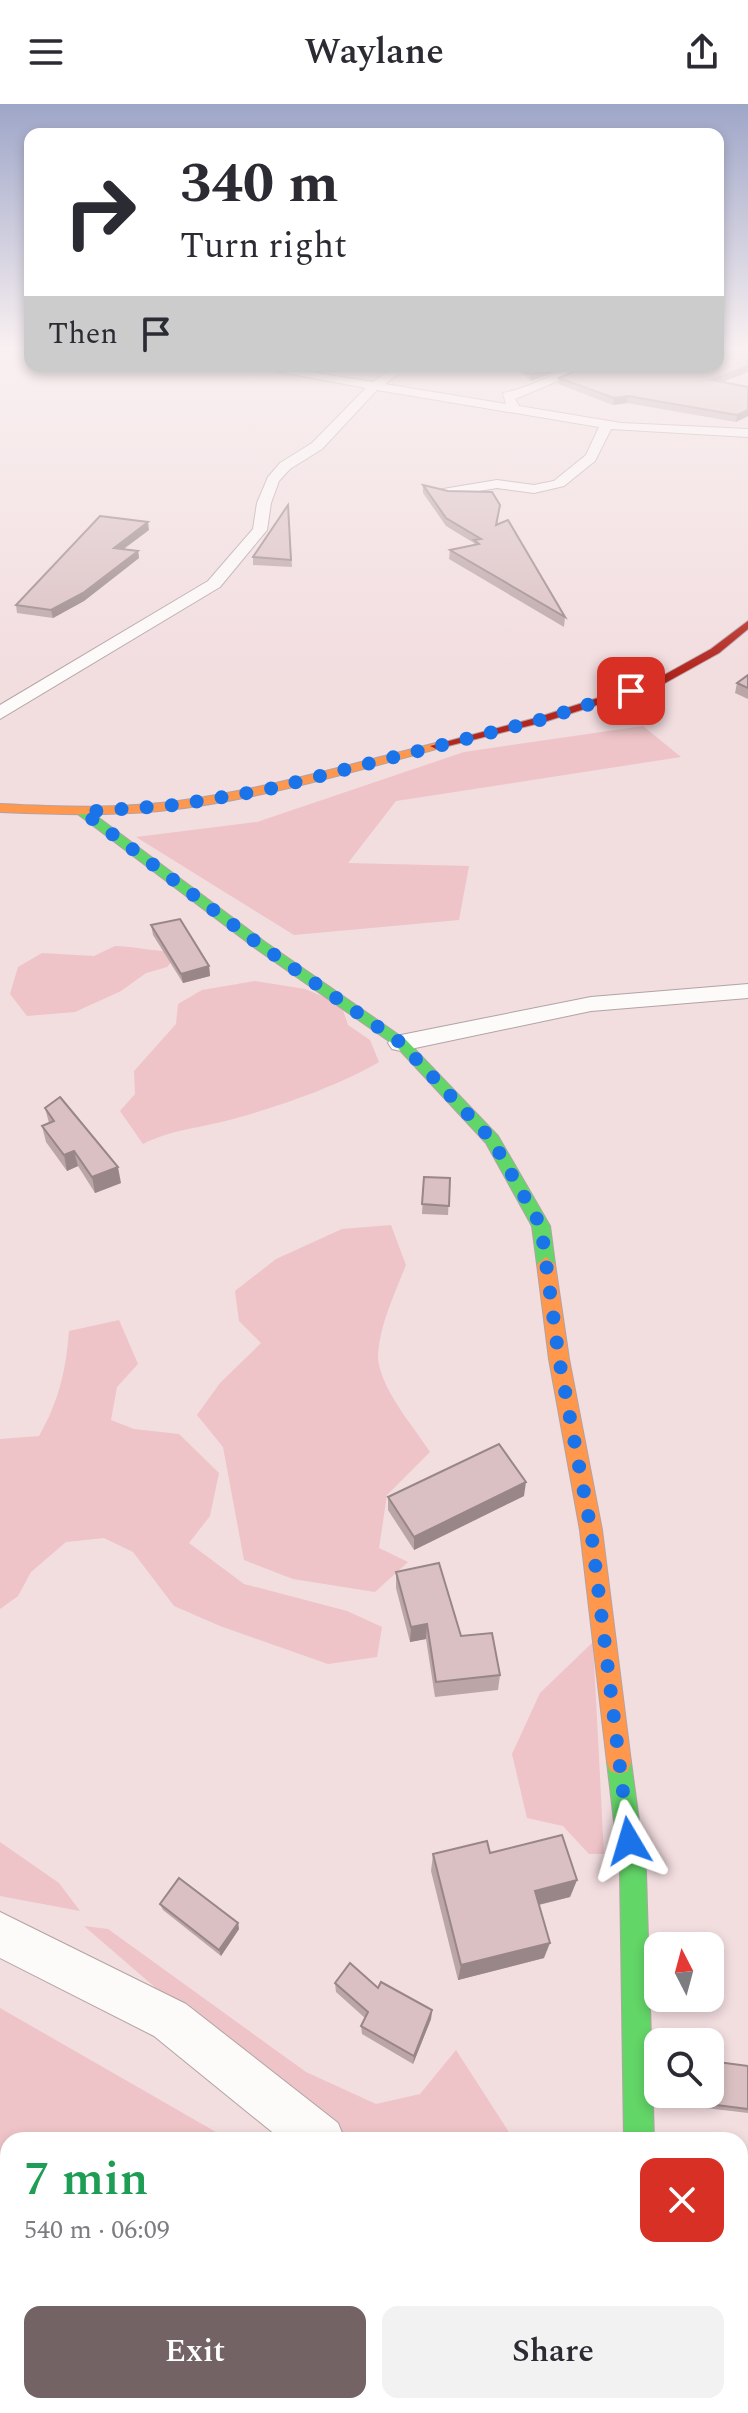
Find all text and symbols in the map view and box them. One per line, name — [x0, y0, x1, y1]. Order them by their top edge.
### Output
text: Waylane — [304, 25, 444, 80]
icon: menu — [24, 30, 68, 74]
icon: share — [680, 30, 724, 74]
text: 340 m — [180, 142, 339, 227]
icon: right — [48, 160, 152, 264]
text: Turn right — [180, 219, 347, 274]
text: Then — [48, 311, 118, 357]
icon: arrive — [134, 312, 178, 356]
pin — [597, 657, 665, 725]
icon: arrive — [609, 669, 653, 713]
position arrow — [587, 1799, 671, 1883]
north arrow — [644, 1932, 724, 2012]
map controls — [644, 1932, 724, 2108]
button: search — [644, 2028, 724, 2108]
text: 7 min — [24, 2143, 149, 2216]
button: close — [640, 2158, 724, 2242]
text: 540 m · 06:09 — [24, 2210, 170, 2250]
button: Exit — [24, 2306, 366, 2398]
button: Share — [382, 2306, 724, 2398]

